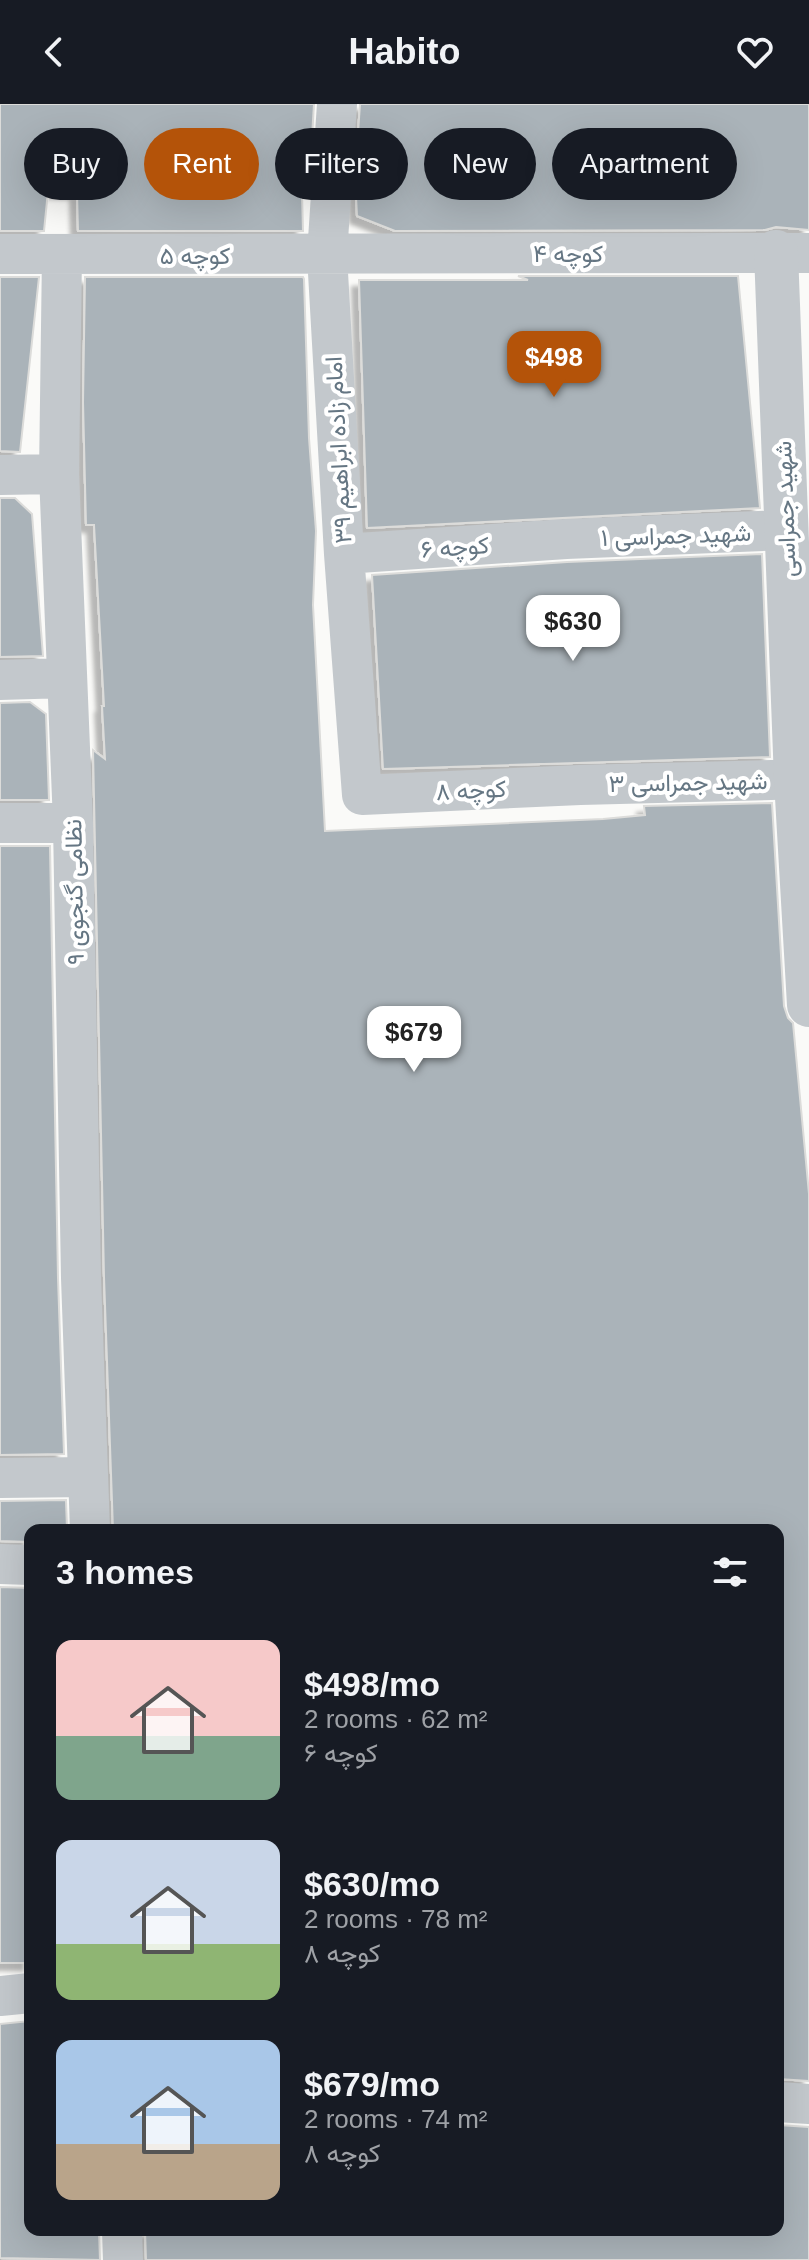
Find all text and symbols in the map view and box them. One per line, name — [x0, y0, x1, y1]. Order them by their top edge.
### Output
icon: back — [32, 30, 76, 74]
icon: heart — [733, 30, 777, 74]
text: Habito — [349, 31, 461, 72]
chip: Buy — [24, 128, 128, 200]
chip: Rent — [144, 128, 259, 200]
chip: Filters — [275, 128, 408, 200]
chip: New — [424, 128, 536, 200]
chip: Apartment — [552, 128, 737, 200]
street label: کوچه ۴ — [533, 240, 603, 270]
street label: کوچه ۵ — [160, 242, 230, 272]
pin: $498 — [507, 331, 601, 399]
text: $498 — [525, 342, 583, 372]
street label: امام زاده ابراهیم ۳۹ — [320, 355, 359, 544]
street label: شهید جمراسی — [769, 440, 803, 578]
street label: شهید جمراسی ۱ — [600, 519, 752, 553]
street label: کوچه ۶ — [420, 531, 490, 566]
pin: $630 — [526, 595, 620, 663]
text: $630 — [544, 606, 602, 636]
street label: شهید جمراسی ۳ — [608, 767, 768, 799]
street label: کوچه ۸ — [435, 775, 507, 808]
street label: نظامی گنجوی ۹ — [59, 819, 91, 965]
pin: $679 — [367, 1006, 461, 1074]
text: $679 — [385, 1017, 443, 1047]
icon: filters — [708, 1550, 752, 1594]
text: 3 homes — [56, 1553, 194, 1591]
text: $498/mo — [304, 1665, 440, 1703]
icon: home — [120, 1672, 216, 1768]
text: 2 rooms · 62 m² — [304, 1704, 488, 1734]
text: کوچه ۶ — [304, 1738, 378, 1768]
text: $630/mo — [304, 1865, 440, 1903]
icon: home — [120, 1872, 216, 1968]
text: 2 rooms · 78 m² — [304, 1904, 488, 1934]
text: کوچه ۸ — [304, 1938, 381, 1968]
text: $679/mo — [304, 2065, 440, 2103]
icon: home — [120, 2072, 216, 2168]
text: 2 rooms · 74 m² — [304, 2104, 488, 2134]
text: کوچه ۸ — [304, 2138, 381, 2168]

